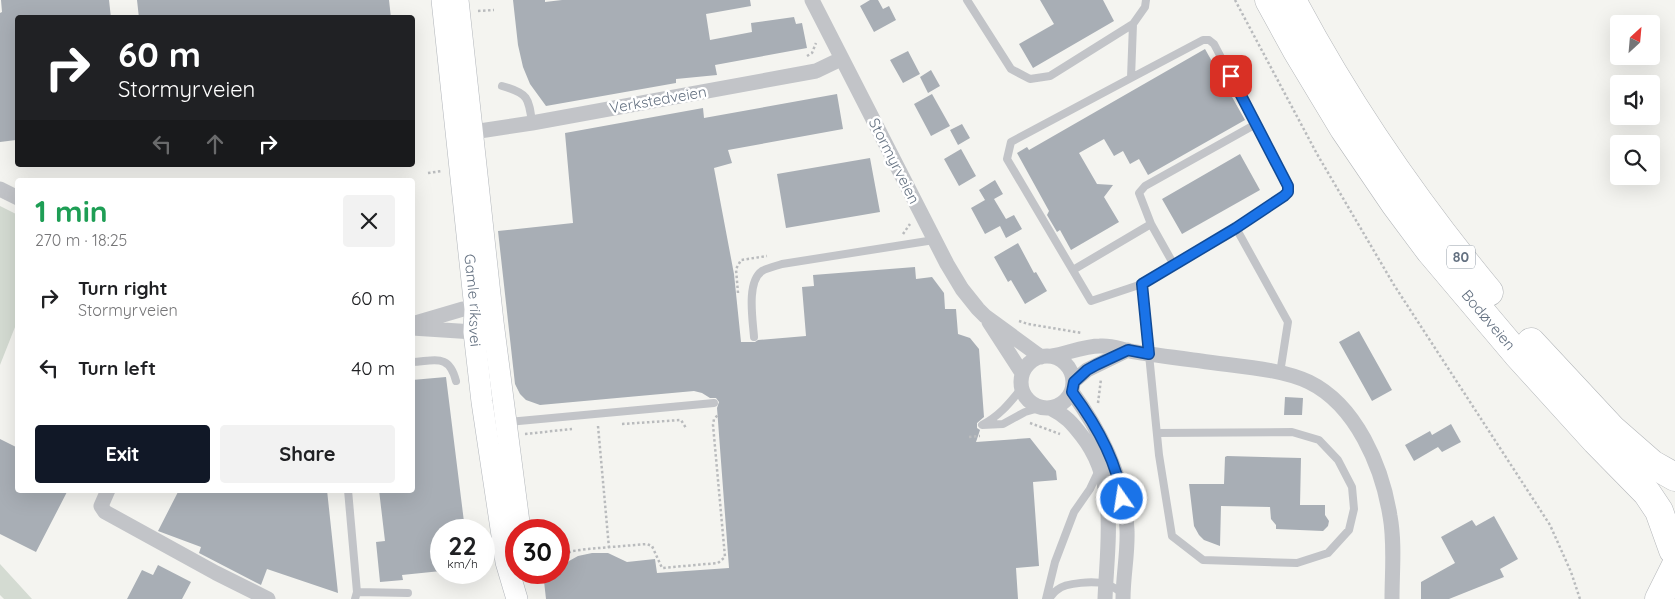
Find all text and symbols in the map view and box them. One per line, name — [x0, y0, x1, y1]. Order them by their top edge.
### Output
north arrow — [1610, 15, 1660, 65]
map controls — [1610, 15, 1660, 185]
text: 60 m — [118, 32, 201, 76]
icon: right — [35, 35, 100, 100]
pin — [1210, 55, 1252, 97]
icon: arrive — [1217, 62, 1245, 90]
text: Stormyrveien — [118, 75, 255, 103]
button: sound — [1610, 75, 1660, 125]
street label: Verkstedveien — [608, 82, 708, 117]
street label: Stormyrveien — [865, 115, 924, 207]
icon: left — [148, 130, 176, 158]
icon: ahead — [201, 130, 229, 158]
icon: right — [254, 130, 282, 158]
button: search — [1610, 135, 1660, 185]
text: 1 min — [35, 192, 108, 230]
button: close — [343, 195, 395, 247]
text: 270 m · 18:25 — [35, 230, 127, 250]
road number: 80 — [1447, 246, 1475, 268]
street label: Gamle riksvei — [460, 253, 486, 348]
text: Turn right — [78, 276, 167, 300]
icon: right — [35, 284, 63, 312]
text: 60 m — [351, 286, 395, 310]
street label: Bodøveien — [1458, 286, 1520, 354]
text: Stormyrveien — [78, 300, 178, 320]
icon: left — [35, 354, 63, 382]
text: Turn left — [78, 356, 156, 380]
text: 40 m — [351, 356, 395, 380]
button: Exit — [35, 425, 210, 483]
button: Share — [220, 425, 395, 483]
position arrow — [1095, 472, 1147, 524]
speed limit sign: 30 — [505, 519, 570, 584]
text: 22 — [448, 530, 477, 561]
text: km/h — [447, 556, 478, 571]

